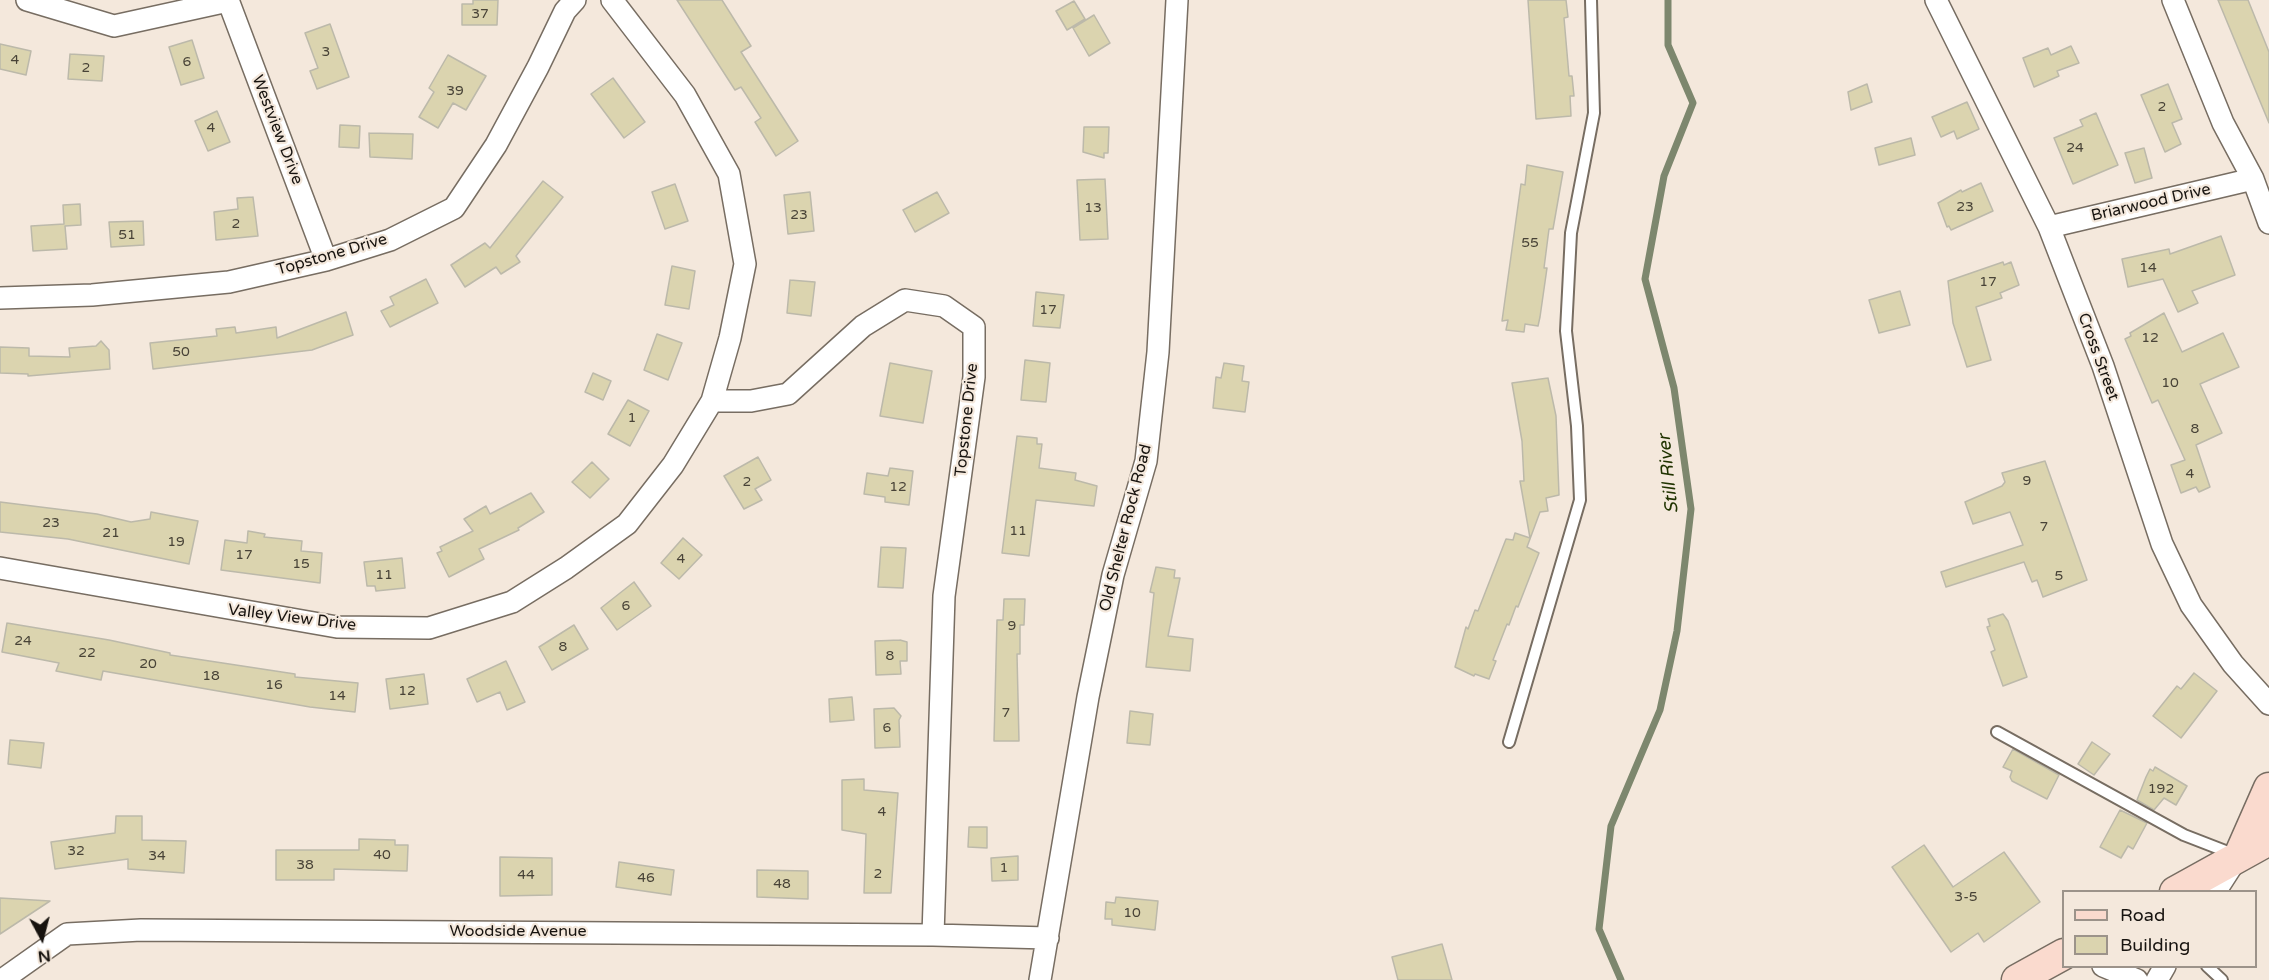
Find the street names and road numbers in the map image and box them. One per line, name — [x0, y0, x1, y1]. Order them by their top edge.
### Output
street label: Westview Drive — [247, 72, 307, 188]
street label: Briarwood Drive — [2089, 180, 2213, 226]
street label: Topstone Drive — [274, 230, 390, 280]
street label: Cross Street — [2073, 311, 2123, 403]
street label: Topstone Drive — [951, 362, 983, 478]
street label: Old Shelter Rock Road — [1096, 442, 1156, 614]
street label: Valley View Drive — [227, 601, 357, 635]
street label: Woodside Avenue — [449, 922, 587, 942]

